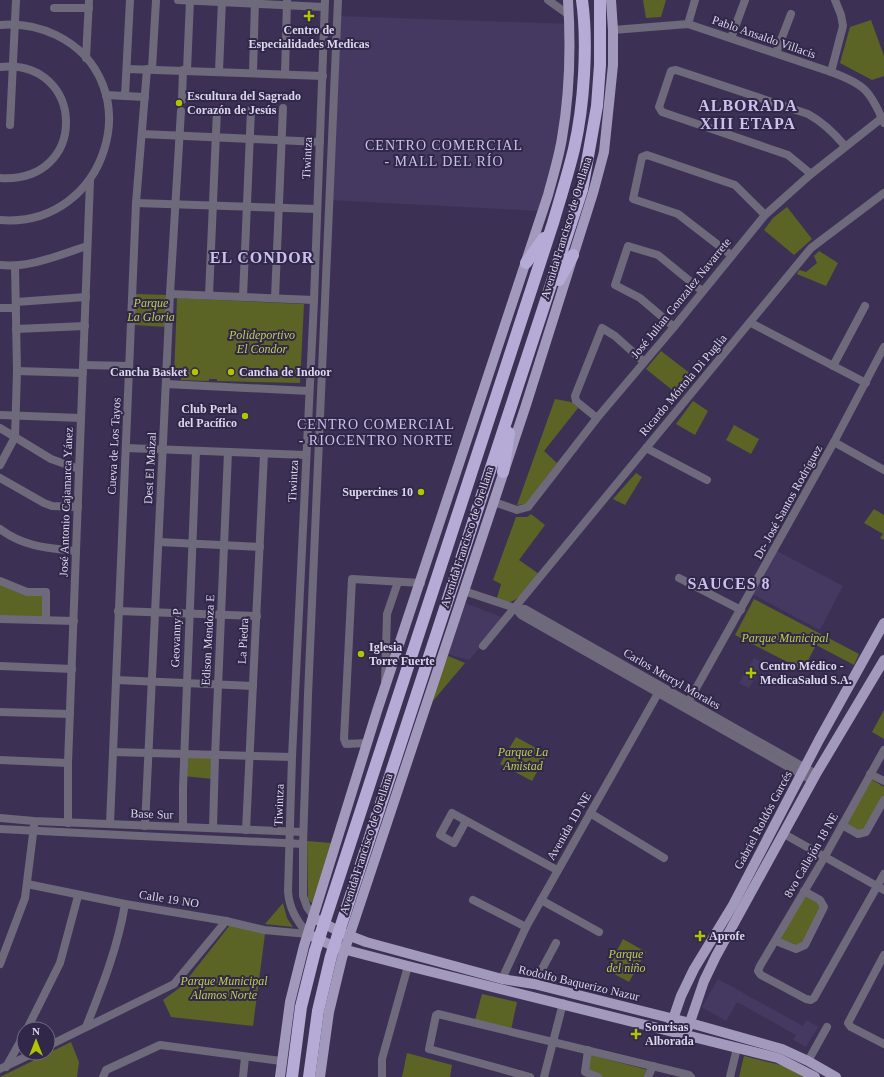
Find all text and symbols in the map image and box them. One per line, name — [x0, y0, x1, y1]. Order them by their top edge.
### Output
marker: Centro de Especialidades Medicas — [303, 10, 315, 22]
street label: Pablo Ansaldo Villacís — [710, 13, 818, 61]
place label: Centro de Especialidades Medicas — [248, 23, 370, 51]
place label: Escultura del Sagrado Corazón de Jesús — [187, 89, 301, 117]
district label: ALBORADA XIII ETAPA — [698, 97, 798, 132]
marker: Escultura del Sagrado Corazón de Jesús — [174, 98, 184, 108]
street label: Tiwintza — [299, 136, 315, 179]
district label: CENTRO COMERCIAL - MALL DEL RÍO — [365, 138, 523, 169]
street label: Avenida Francisco de Orellana — [538, 155, 595, 301]
street label: José Julian Gonzalez Navarrete — [628, 235, 734, 361]
district label: EL CONDOR — [210, 249, 314, 266]
park label: Parque La Gloria — [126, 296, 175, 324]
park label: Polideportivo El Condor — [228, 328, 295, 356]
street label: Ricardo Mórtola Di Puglia — [636, 331, 730, 439]
place label: Cancha Basket — [110, 365, 187, 379]
place label: Cancha de Indoor — [239, 365, 332, 379]
marker: Cancha Basket — [190, 367, 200, 377]
marker: Cancha de Indoor — [226, 367, 236, 377]
street label: Cueva de Los Tayos — [104, 397, 124, 495]
place label: Club Perla del Pacífico — [178, 402, 237, 430]
marker: Club Perla del Pacífico — [240, 411, 250, 421]
district label: CENTRO COMERCIAL - RIOCENTRO NORTE — [297, 417, 455, 448]
street label: José Antonio Cajamarca Yánez — [56, 427, 76, 577]
street label: Dest El Maizal — [141, 431, 159, 504]
street label: Dr- José Santos Rodríguez — [751, 443, 825, 561]
street label: Tiwintza — [285, 459, 301, 502]
street label: Avenida Francisco de Orellana — [437, 464, 497, 610]
place label: Supercines 10 — [342, 485, 413, 499]
marker: Supercines 10 — [416, 487, 426, 497]
district label: SAUCES 8 — [687, 575, 771, 592]
street label: Edison Mendoza E — [199, 594, 217, 686]
street label: Geovanny P — [168, 608, 184, 668]
street label: La Piedra — [235, 617, 251, 664]
park label: Parque Municipal — [740, 631, 829, 645]
place label: Iglesia Torre Fuerte — [369, 640, 435, 668]
street label: Carlos Merryl Morales — [621, 645, 723, 713]
marker: Iglesia Torre Fuerte — [356, 649, 366, 659]
place label: Centro Médico - MedicaSalud S.A. — [760, 659, 852, 687]
marker: Centro Médico - MedicaSalud S.A. — [745, 667, 757, 679]
park label: Parque La Amistad — [497, 745, 548, 773]
street label: Gabriel Roldós Garcés — [731, 768, 795, 872]
street label: Avenida Francisco de Orellana — [336, 771, 396, 917]
street label: Tiwintza — [271, 783, 287, 826]
street label: Avenida 1D NE — [544, 789, 594, 863]
street label: Base Sur — [130, 806, 174, 822]
street label: 8vo Callejón 18 NE — [781, 810, 841, 900]
street label: Calle 19 NO — [138, 887, 200, 911]
place label: Aprofe — [709, 929, 745, 943]
marker: Aprofe — [694, 930, 706, 942]
park label: Parque del niño — [607, 947, 646, 975]
street label: Rodolfo Baquerizo Nazur — [517, 962, 641, 1004]
park label: Parque Municipal Alamos Norte — [179, 974, 268, 1002]
place label: Sonrisas Alborada — [645, 1020, 694, 1048]
north arrow — [16, 1021, 56, 1061]
text: N — [32, 1025, 40, 1037]
marker: Sonrisas Alborada — [630, 1028, 642, 1040]

